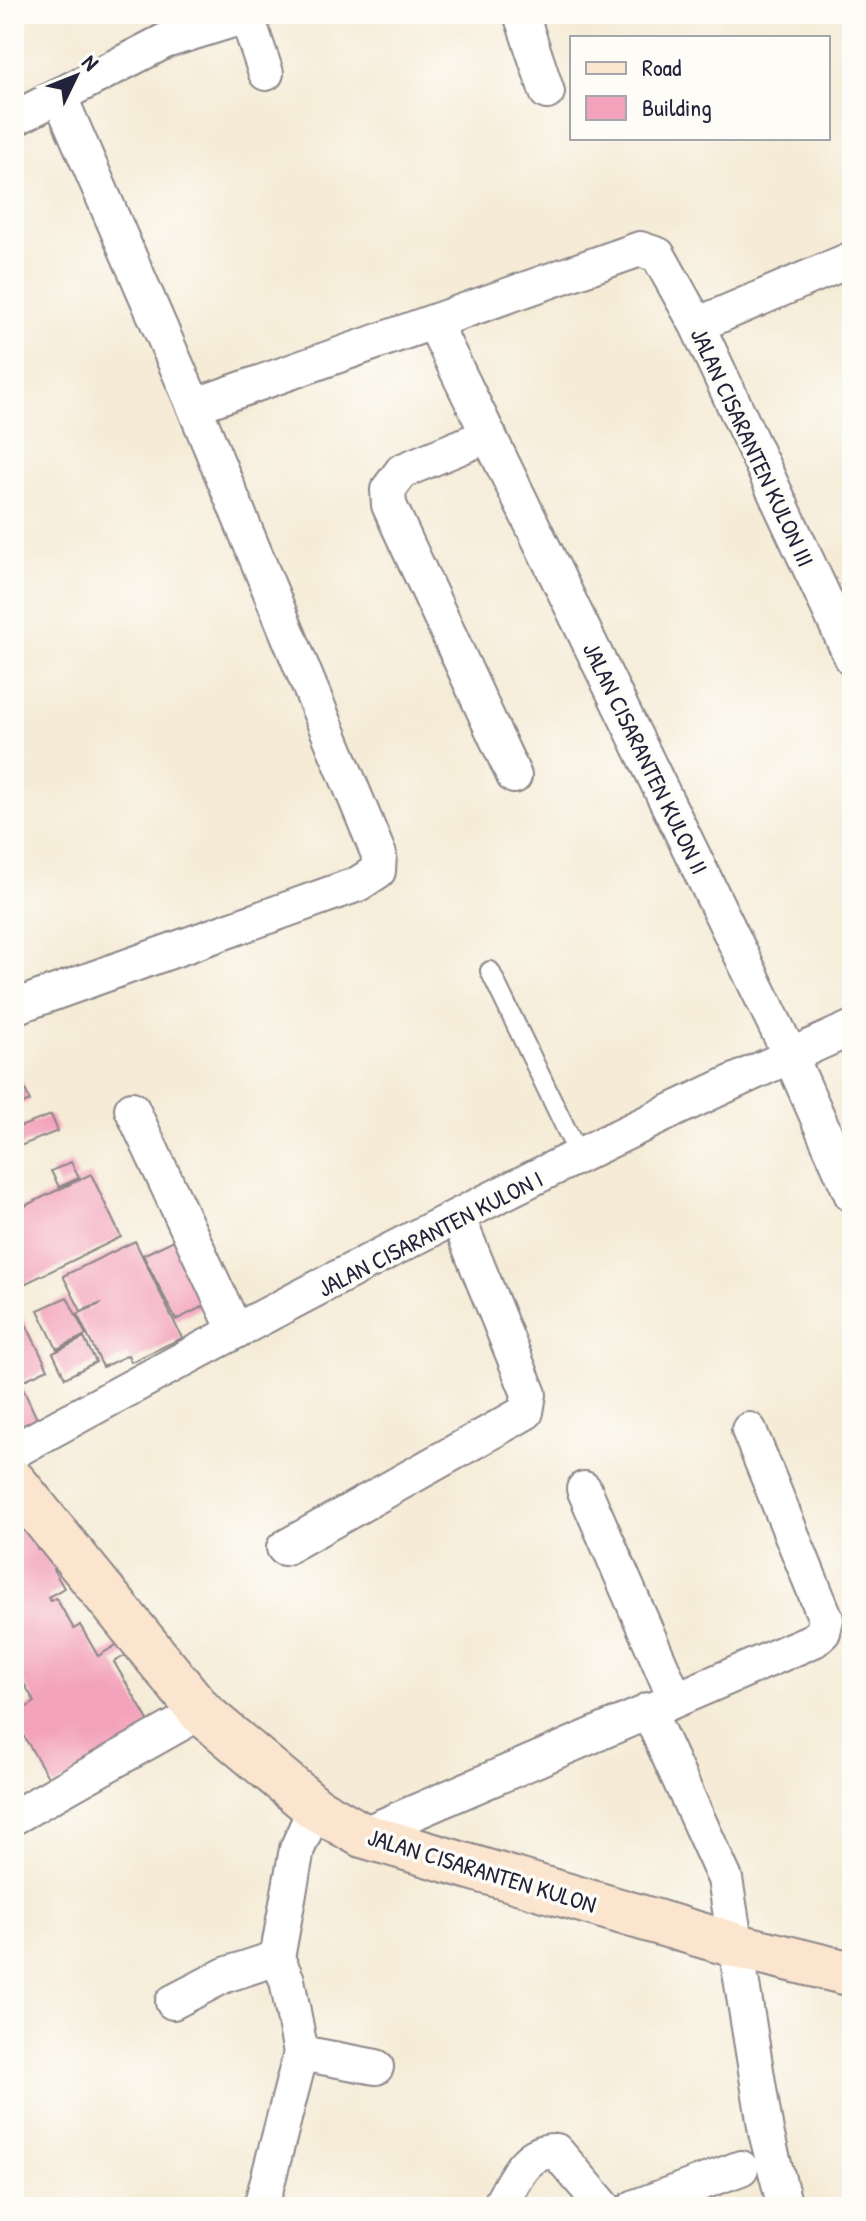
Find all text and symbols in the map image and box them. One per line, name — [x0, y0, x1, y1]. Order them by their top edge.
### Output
north arrow — [36, 36, 116, 116]
legend — [570, 36, 830, 140]
text: N — [76, 48, 106, 77]
text: Road — [642, 51, 681, 83]
text: Building — [642, 91, 712, 123]
street label: JALAN CISARANTEN KULON III — [684, 323, 822, 571]
street label: JALAN CISARANTEN KULON II — [576, 637, 716, 879]
street label: JALAN CISARANTEN KULON I — [312, 1162, 548, 1304]
street label: JALAN CISARANTEN KULON — [364, 1820, 600, 1920]

